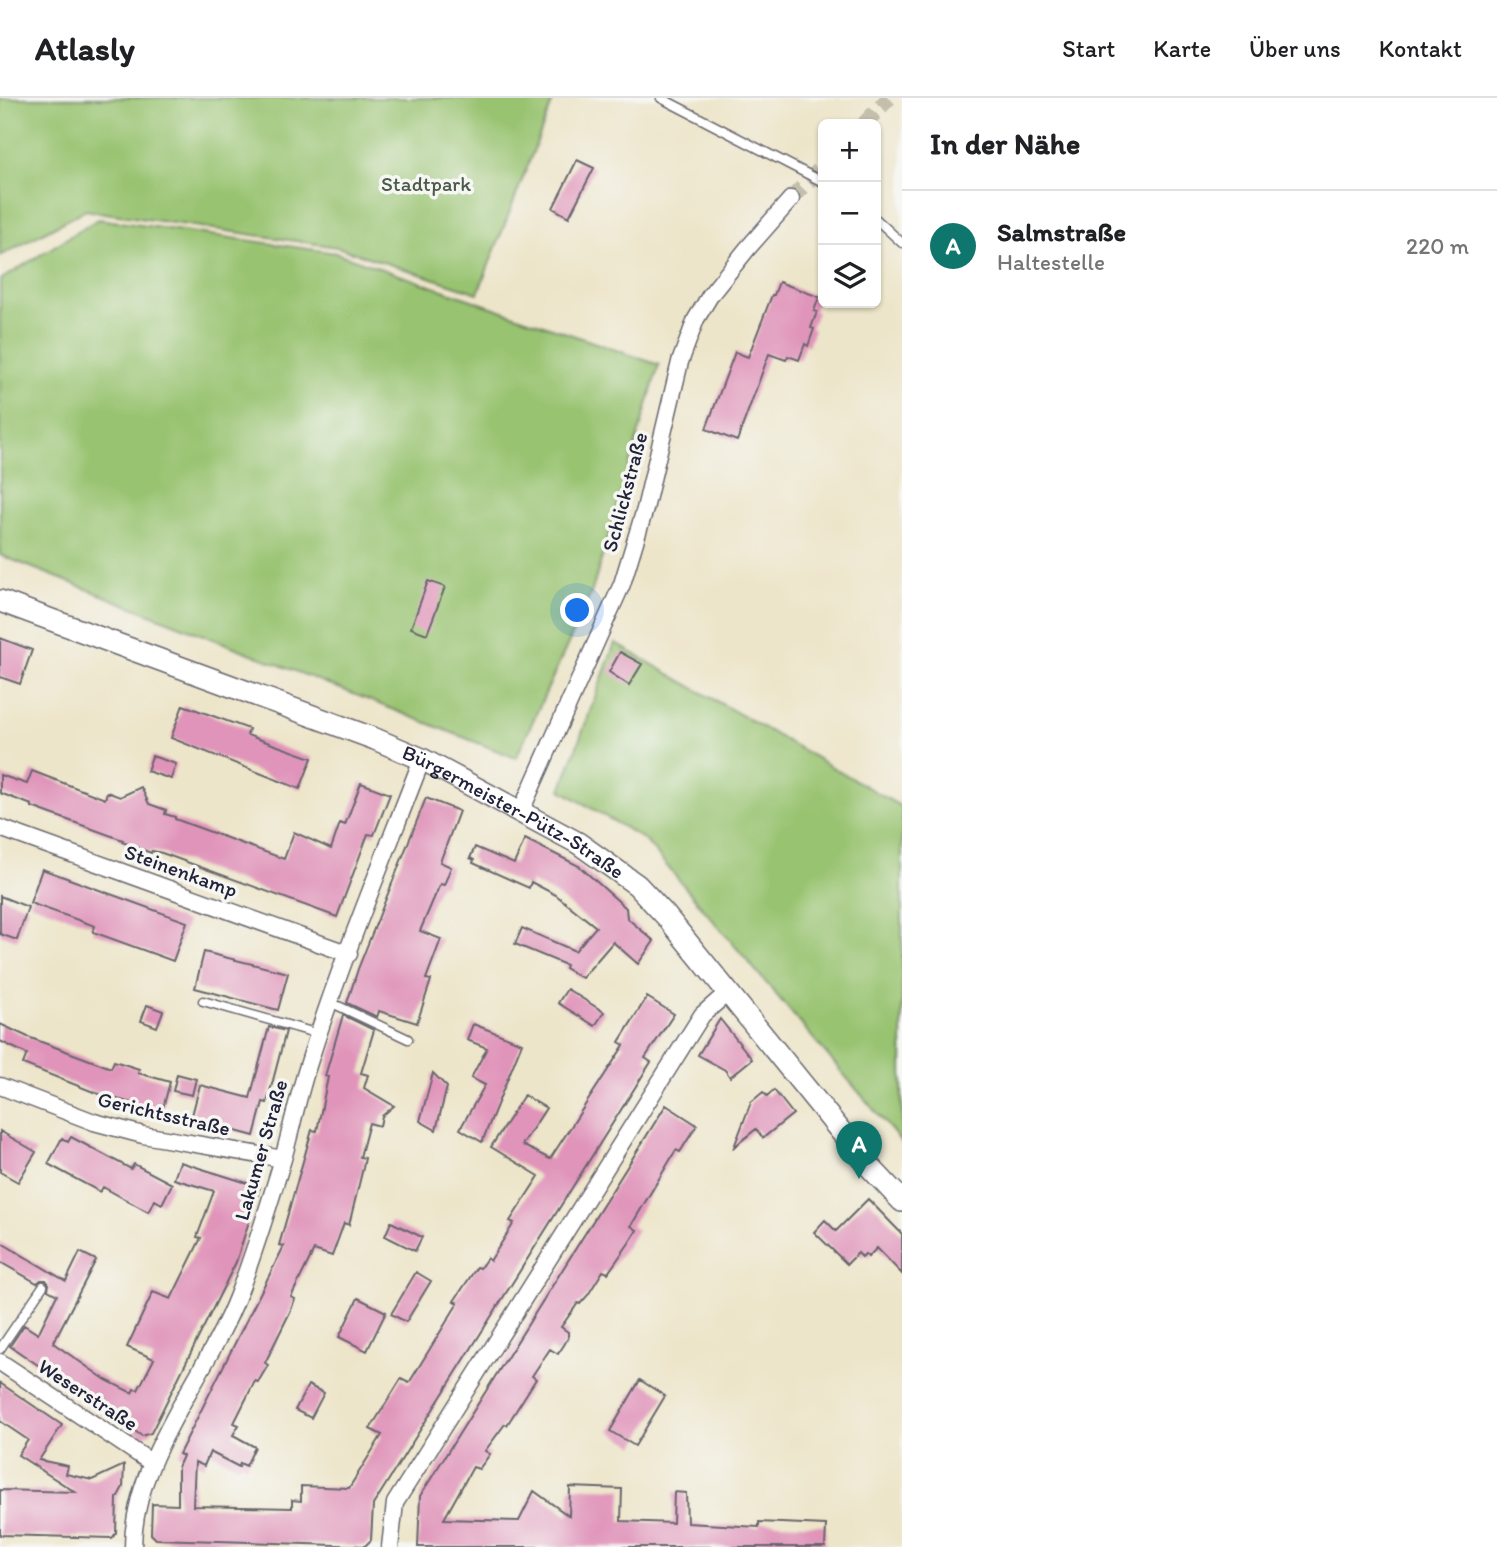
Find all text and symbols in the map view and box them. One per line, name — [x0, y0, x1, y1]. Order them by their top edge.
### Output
text: Atlasly — [35, 29, 135, 68]
text: Start — [1062, 34, 1115, 63]
text: Karte — [1153, 34, 1211, 63]
text: Über uns — [1249, 34, 1341, 63]
text: Kontakt — [1379, 34, 1462, 63]
map controls — [818, 119, 881, 308]
button: + — [818, 119, 881, 182]
text: In der Nähe — [930, 125, 1080, 162]
park label: Stadtpark — [381, 171, 471, 196]
button: − — [818, 182, 881, 245]
text: Salmstraße — [997, 216, 1126, 248]
text: A — [946, 232, 960, 260]
text: 220 m — [1406, 232, 1469, 260]
button: layers — [818, 245, 881, 308]
text: Haltestelle — [997, 248, 1105, 276]
street label: Schlickstraße — [597, 429, 652, 554]
your location — [560, 593, 594, 627]
street label: Bürgermeister-Pütz-Straße — [399, 739, 629, 884]
street label: Steinenkamp — [121, 839, 241, 902]
street label: Lakumer Straße — [228, 1077, 293, 1223]
street label: Gerichtsstraße — [95, 1086, 233, 1141]
pin: A — [836, 1121, 882, 1179]
street label: Weserstraße — [34, 1353, 143, 1436]

